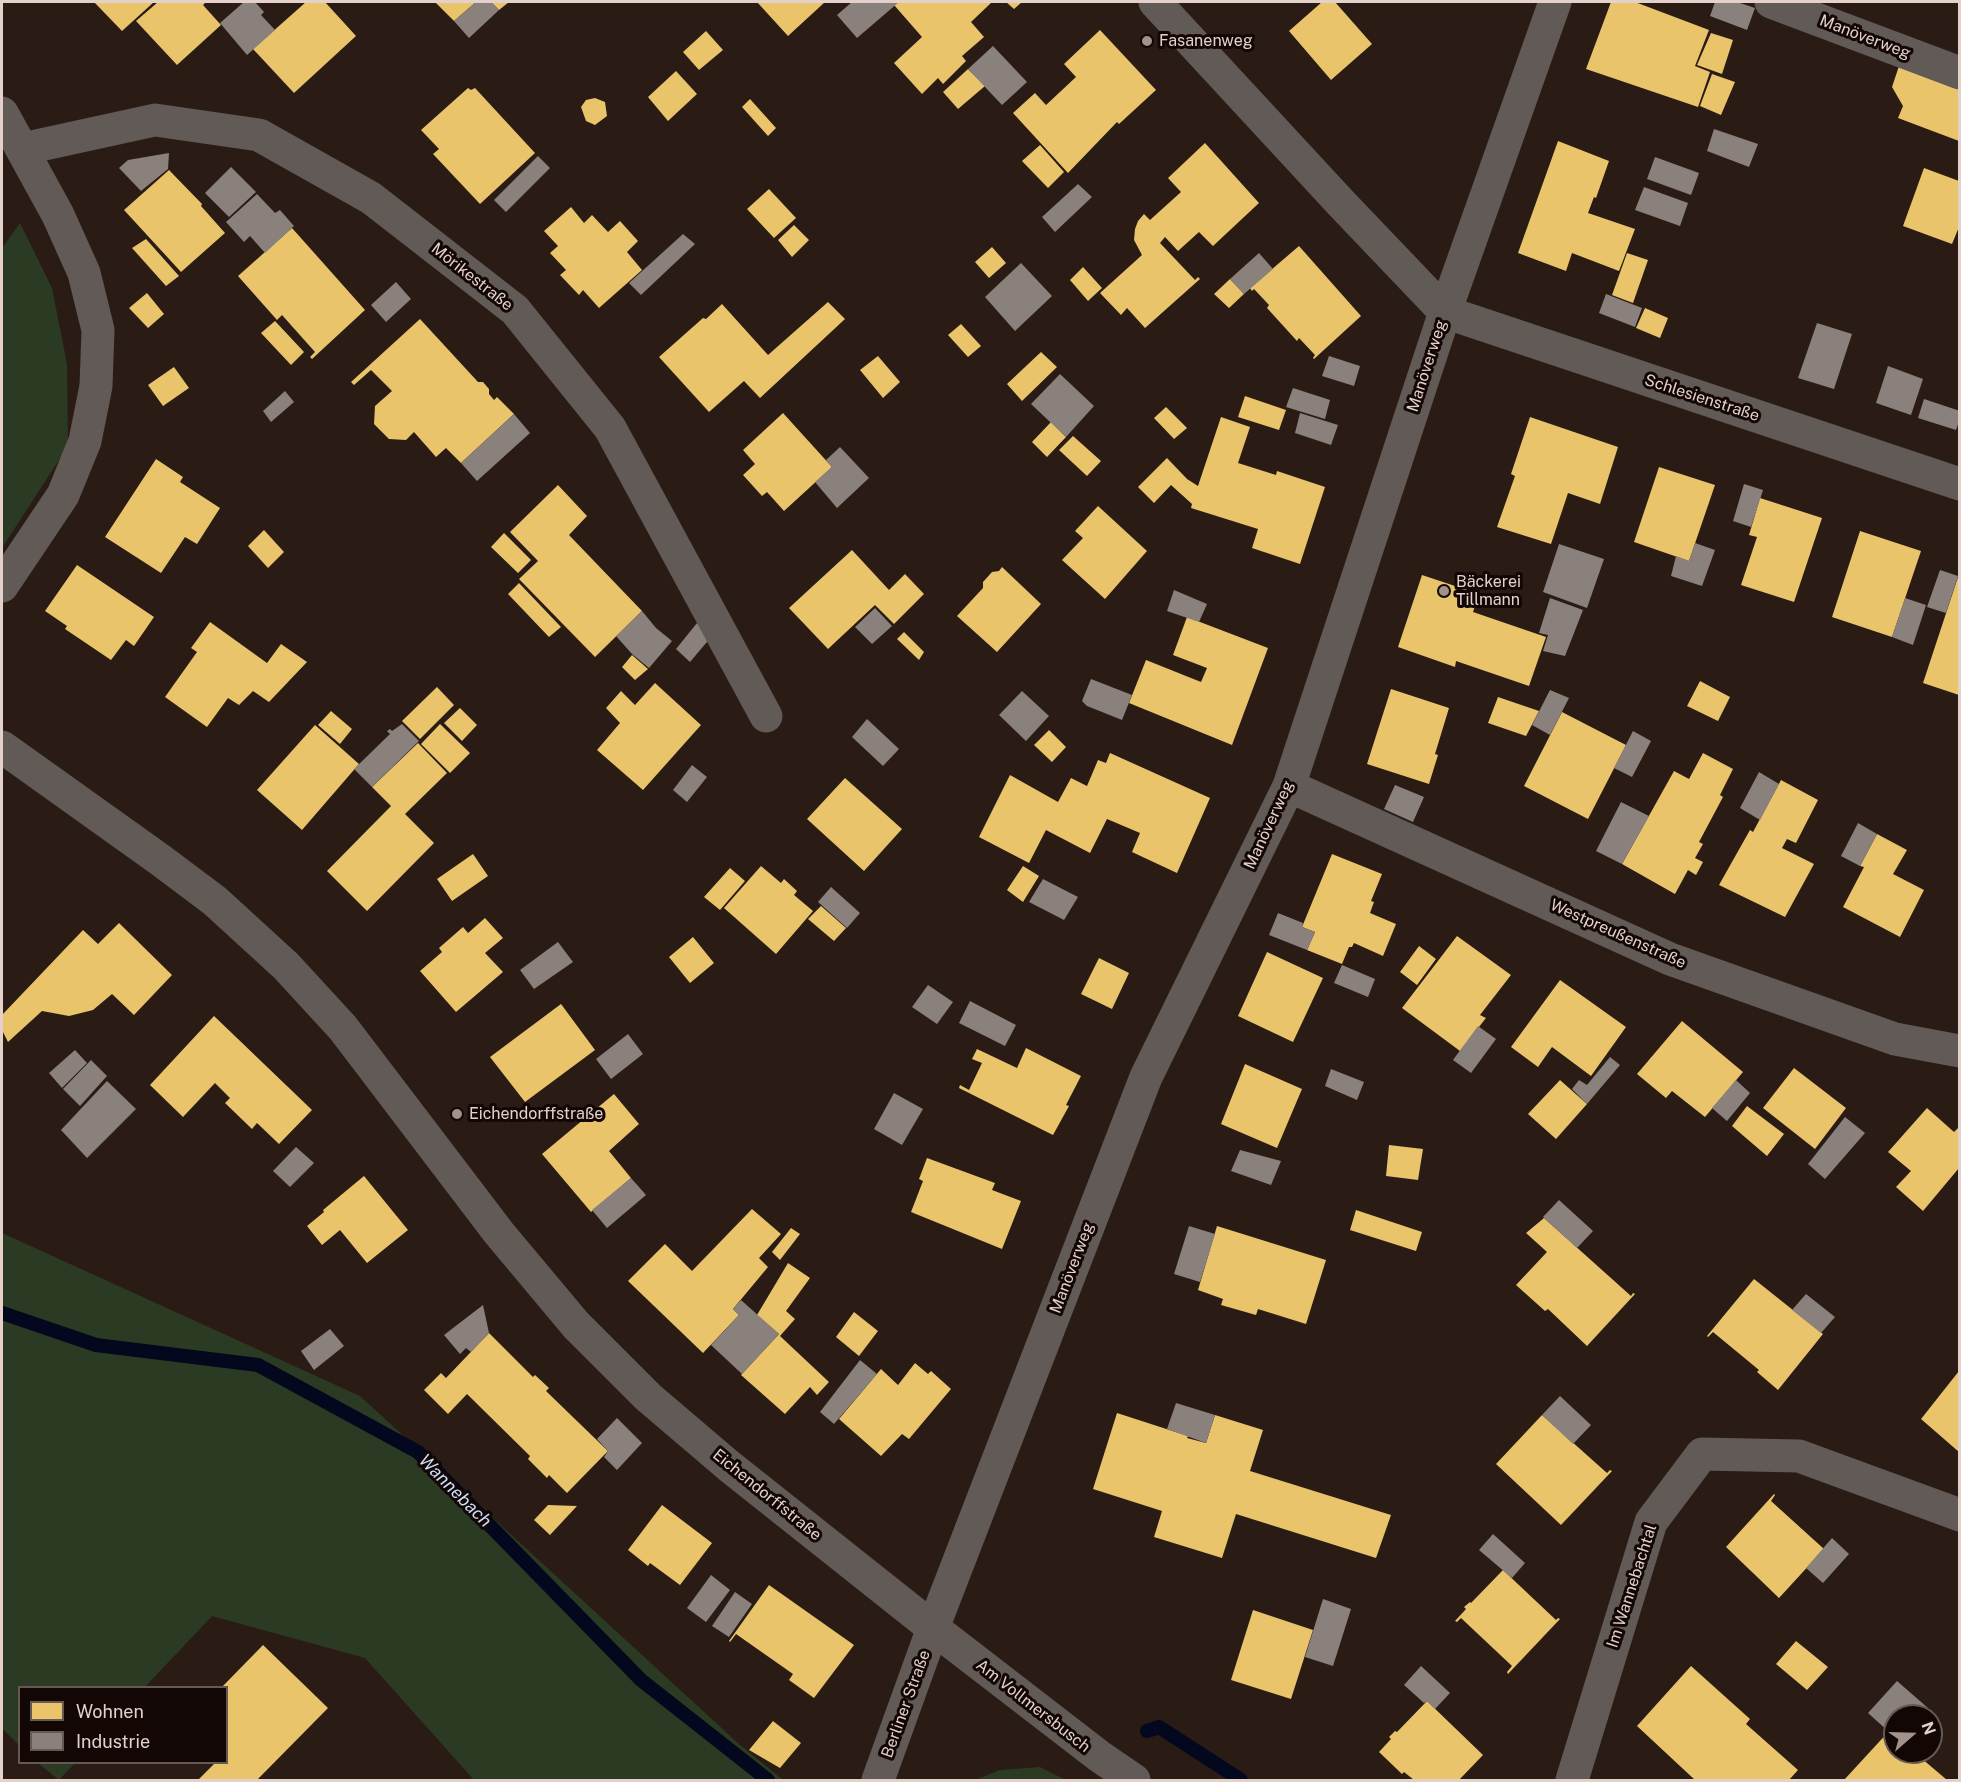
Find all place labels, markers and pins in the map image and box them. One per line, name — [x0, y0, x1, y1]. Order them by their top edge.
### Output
place label: Fasanenweg — [1159, 31, 1253, 51]
marker: Fasanenweg — [1140, 34, 1154, 48]
place label: Bäckerei Tillmann — [1456, 572, 1521, 610]
marker: Bäckerei Tillmann — [1437, 584, 1451, 598]
place label: Eichendorffstraße — [469, 1104, 603, 1124]
marker: Eichendorffstraße — [450, 1107, 464, 1121]

